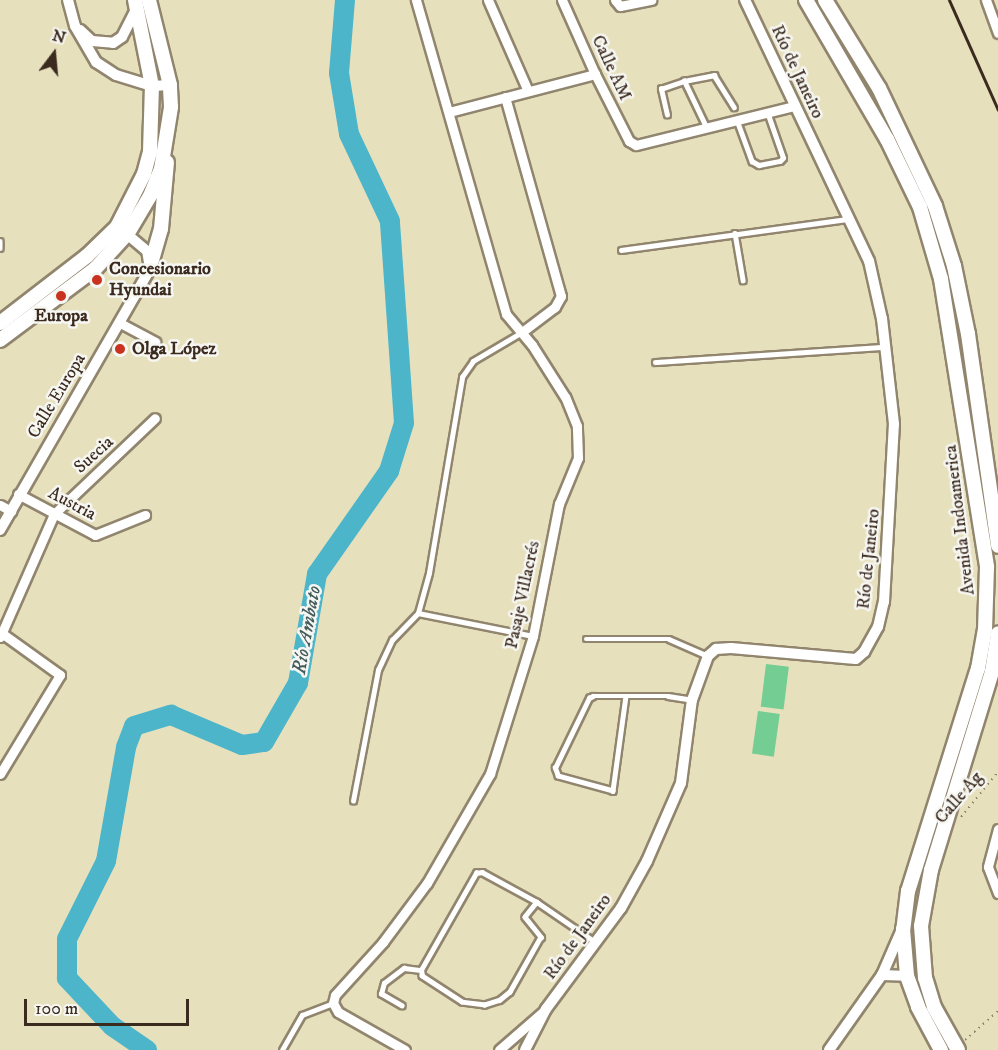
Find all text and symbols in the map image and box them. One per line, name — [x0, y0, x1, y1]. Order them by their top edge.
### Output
street label: Río de Janeiro — [766, 22, 828, 122]
north arrow — [24, 24, 84, 84]
text: N — [50, 25, 68, 48]
street label: Calle AM — [587, 32, 635, 104]
place label: Concesionario Hyundai — [109, 259, 211, 302]
marker: Concesionario Hyundai — [90, 273, 104, 287]
marker: Europa — [54, 289, 68, 303]
place label: Europa — [34, 305, 88, 327]
place label: Olga López — [132, 338, 216, 360]
marker: Olga López — [113, 342, 127, 356]
street label: Calle Europa — [23, 350, 91, 442]
street label: Suecia — [70, 432, 118, 478]
street label: Avenida Indoamerica — [940, 444, 980, 596]
street label: Austria — [44, 483, 100, 525]
street label: Río de Janeiro — [853, 508, 885, 610]
street label: Pasaje Villacrés — [501, 539, 545, 651]
water label: Río Ambato — [287, 584, 327, 676]
street label: Calle Ag — [931, 768, 987, 828]
street label: Río de Janeiro — [540, 890, 616, 984]
scale bar — [27, 987, 192, 1025]
text: 100 m — [35, 998, 78, 1020]

